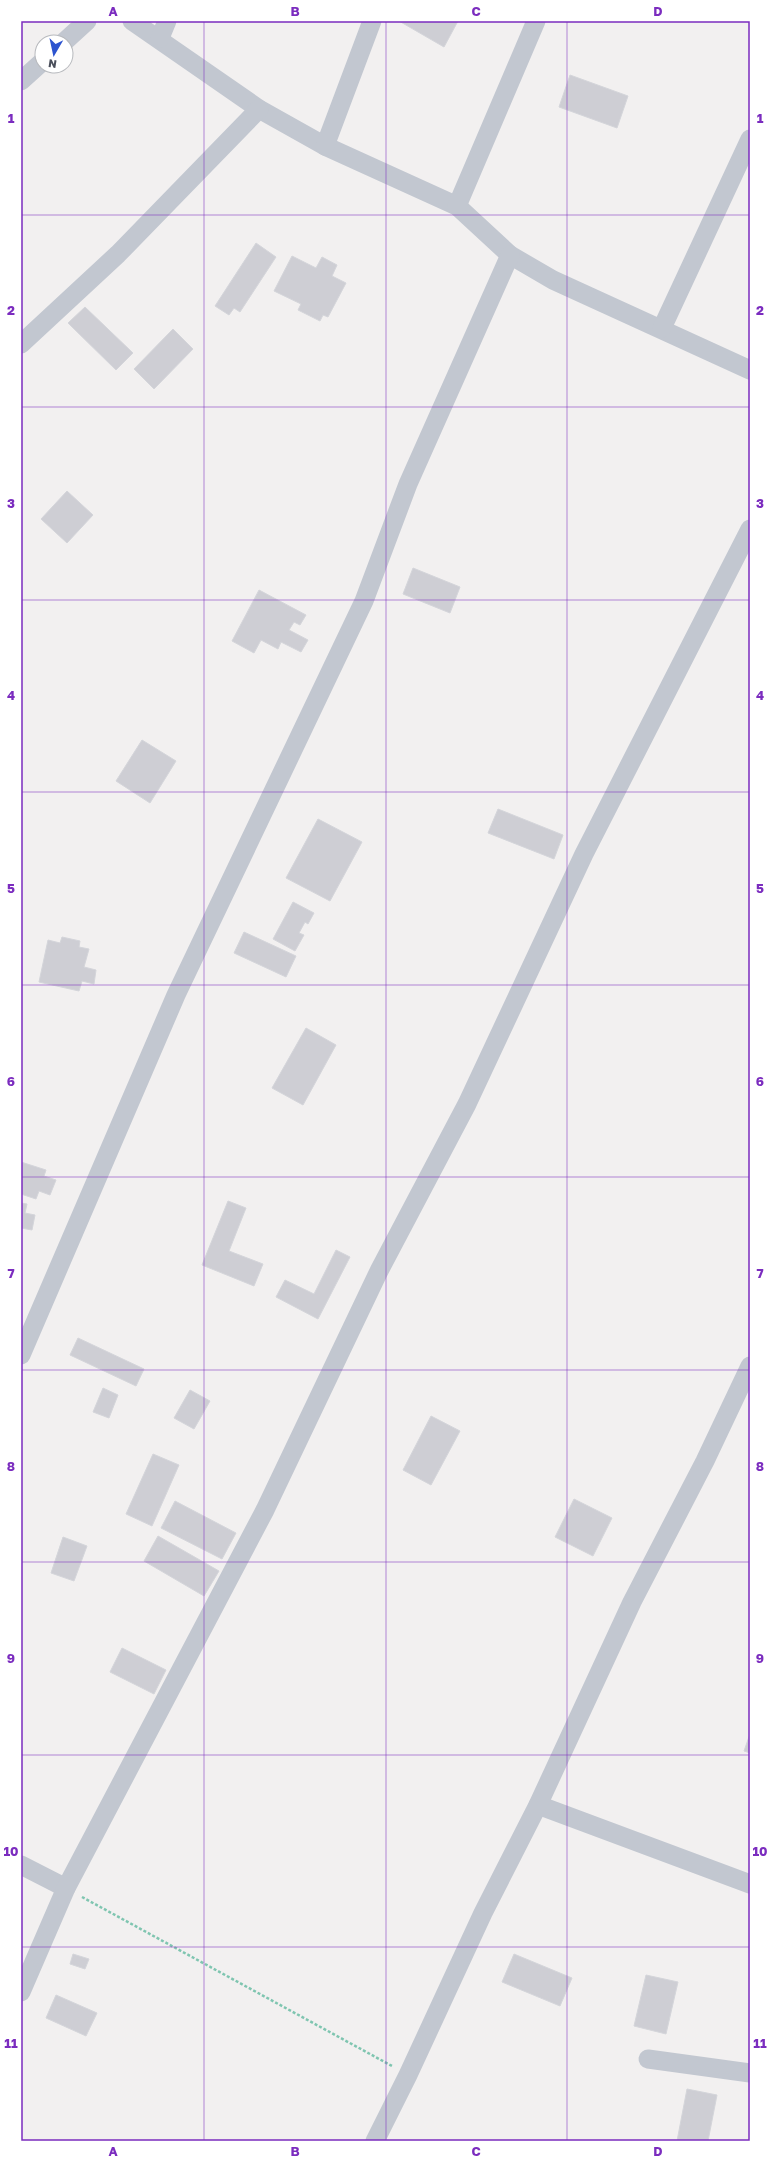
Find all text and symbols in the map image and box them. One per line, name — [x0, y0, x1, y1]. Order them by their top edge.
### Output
text: A — [108, 3, 118, 19]
text: B — [290, 3, 300, 19]
text: C — [471, 3, 481, 19]
text: D — [653, 3, 663, 19]
north arrow — [34, 34, 74, 74]
text: N — [47, 57, 58, 71]
text: 1 — [8, 110, 15, 126]
text: 1 — [757, 110, 764, 126]
text: 2 — [7, 302, 15, 318]
text: 2 — [756, 302, 764, 318]
text: 3 — [7, 495, 15, 511]
text: 3 — [756, 495, 764, 511]
text: 4 — [7, 687, 15, 703]
text: 4 — [756, 687, 764, 703]
text: 5 — [7, 880, 15, 896]
text: 5 — [756, 880, 764, 896]
text: 6 — [7, 1073, 15, 1089]
text: 6 — [756, 1073, 764, 1089]
text: 7 — [7, 1265, 15, 1281]
text: 7 — [756, 1265, 764, 1281]
text: 8 — [7, 1458, 15, 1474]
text: 8 — [756, 1458, 764, 1474]
text: 9 — [7, 1650, 15, 1666]
text: 9 — [756, 1650, 764, 1666]
text: 10 — [3, 1843, 19, 1859]
text: 10 — [752, 1843, 768, 1859]
text: 11 — [4, 2035, 18, 2051]
text: 11 — [753, 2035, 767, 2051]
text: A — [108, 2143, 118, 2159]
text: B — [290, 2143, 300, 2159]
text: C — [471, 2143, 481, 2159]
text: D — [653, 2143, 663, 2159]

